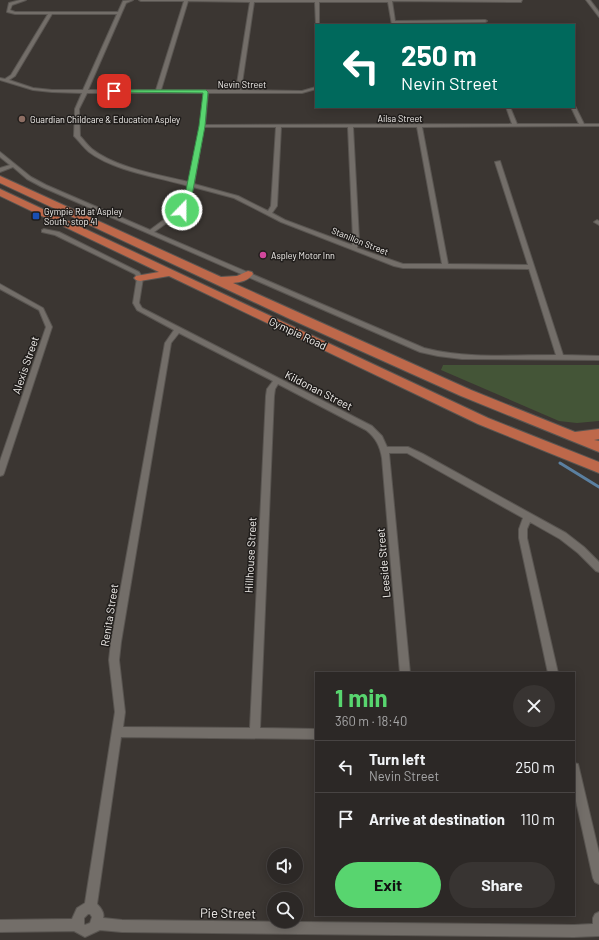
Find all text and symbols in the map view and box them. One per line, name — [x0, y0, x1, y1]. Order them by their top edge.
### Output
text: 250 m — [401, 38, 477, 72]
icon: left — [335, 40, 387, 92]
text: Nevin Street — [401, 72, 498, 94]
pin — [97, 74, 131, 108]
street label: Nevin Street — [218, 79, 266, 90]
icon: arrive — [103, 80, 125, 102]
street label: Ailsa Street — [377, 113, 423, 124]
marker: Guardian Childcare & Education Aspley — [17, 114, 27, 124]
place label: Guardian Childcare & Education Aspley — [30, 114, 180, 125]
position arrow — [161, 189, 203, 231]
place label: Gympie Rd at Aspley South, stop 41 — [44, 206, 122, 227]
marker: Gympie Rd at Aspley South, stop 41 — [31, 211, 41, 221]
street label: Stanillon Street — [330, 225, 390, 257]
marker: Aspley Motor Inn — [258, 250, 268, 260]
place label: Aspley Motor Inn — [271, 250, 335, 261]
street label: Gympie Road — [267, 314, 329, 352]
street label: Alexis Street — [9, 334, 41, 396]
street label: Kildonan Street — [283, 367, 355, 413]
street label: Hillhouse Street — [242, 517, 258, 593]
street label: Leeside Street — [373, 528, 393, 598]
street label: Renita Street — [98, 583, 120, 647]
text: 1 min — [335, 683, 388, 712]
button: close — [513, 685, 555, 727]
text: 360 m · 18:40 — [335, 713, 407, 729]
text: Turn left — [369, 750, 425, 768]
icon: left — [335, 756, 357, 778]
text: 250 m — [515, 758, 555, 776]
text: Nevin Street — [369, 768, 439, 784]
icon: arrive — [335, 808, 357, 830]
text: Arrive at destination — [369, 810, 505, 828]
text: 110 m — [521, 810, 555, 828]
map controls — [267, 848, 303, 928]
button: sound — [267, 848, 303, 884]
button: Exit — [335, 862, 441, 908]
button: Share — [449, 862, 555, 908]
button: search — [267, 892, 303, 928]
street label: Pie Street — [200, 905, 256, 921]

